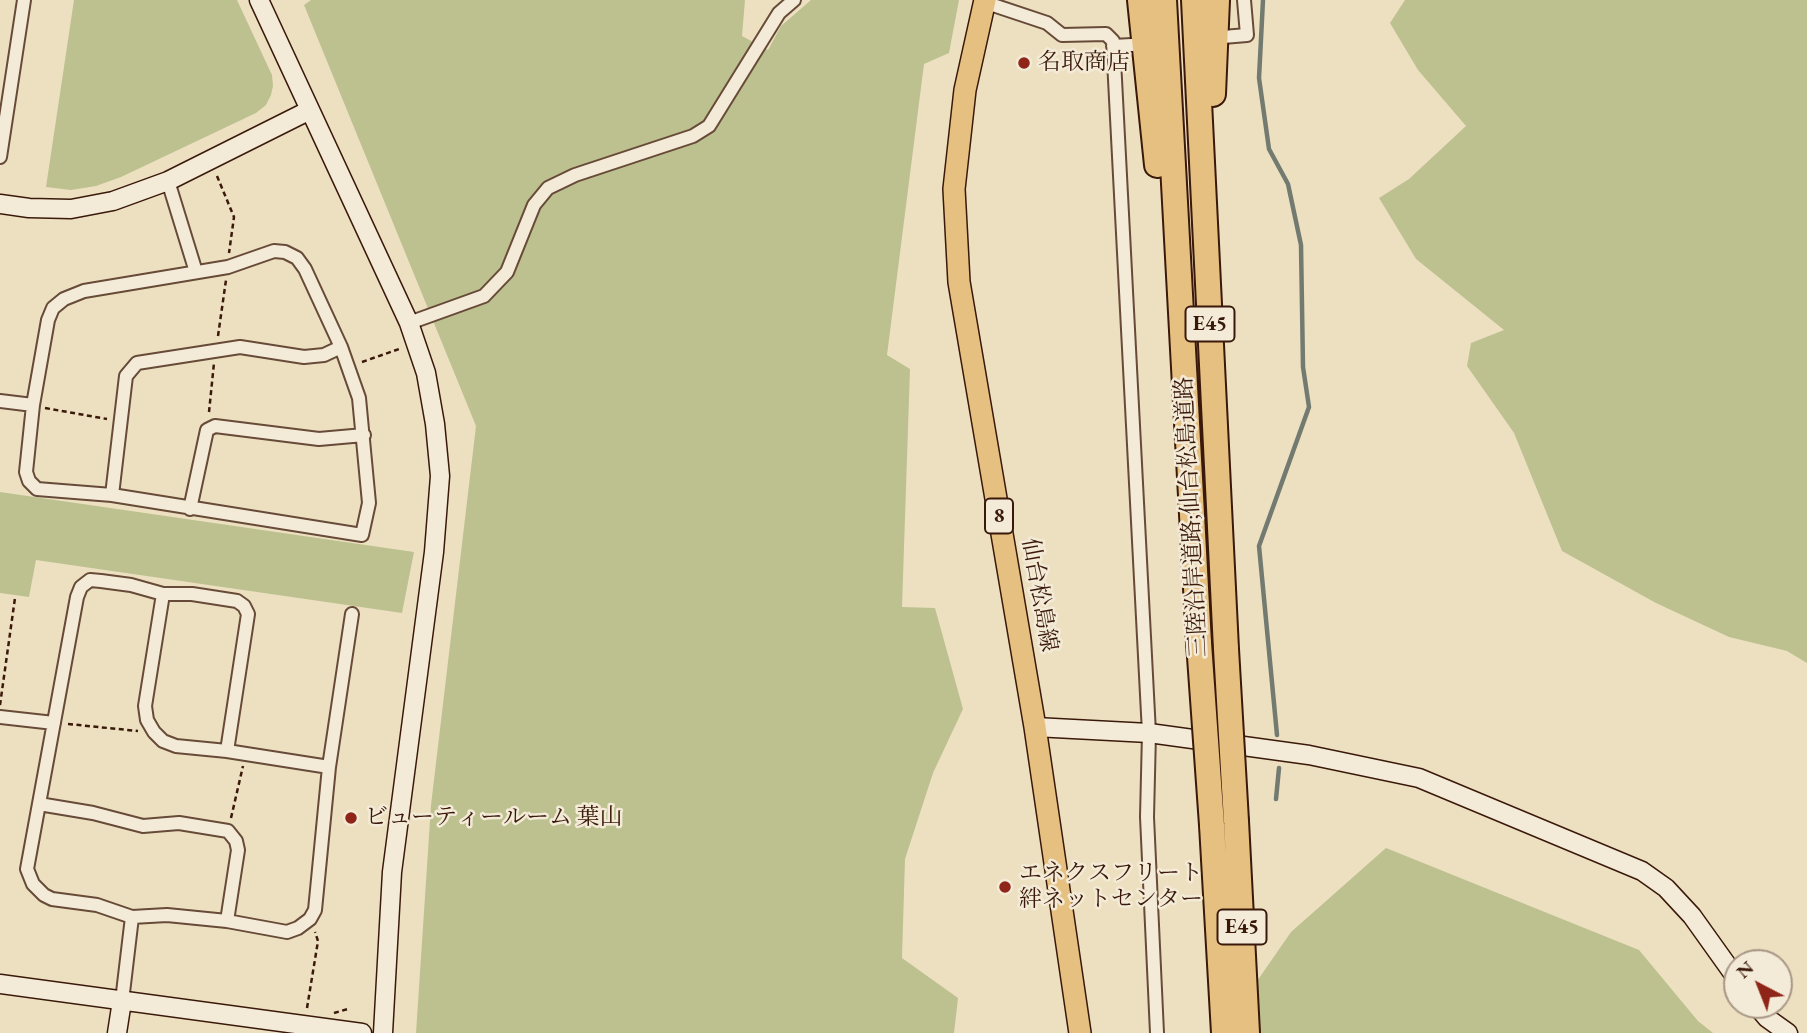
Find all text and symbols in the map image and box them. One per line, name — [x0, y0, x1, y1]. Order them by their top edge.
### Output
place label: 名取商店 — [1038, 49, 1130, 77]
marker: 名取商店 — [1016, 55, 1032, 71]
road number: E45 — [1186, 306, 1234, 342]
street label: 三陸沿岸道路;仙台松島道路 — [1171, 376, 1213, 658]
road number: 8 — [985, 498, 1013, 534]
street label: 仙台松島線 — [1015, 536, 1063, 654]
place label: ビューティールーム 葉山 — [365, 804, 623, 832]
marker: ビューティールーム 葉山 — [343, 810, 359, 826]
place label: エネクスフリート 絆ネットセンター — [1019, 860, 1203, 914]
marker: エネクスフリート 絆ネットセンター — [997, 879, 1013, 895]
road number: E45 — [1218, 909, 1266, 944]
north arrow — [1723, 949, 1793, 1019]
text: N — [1731, 955, 1759, 984]

